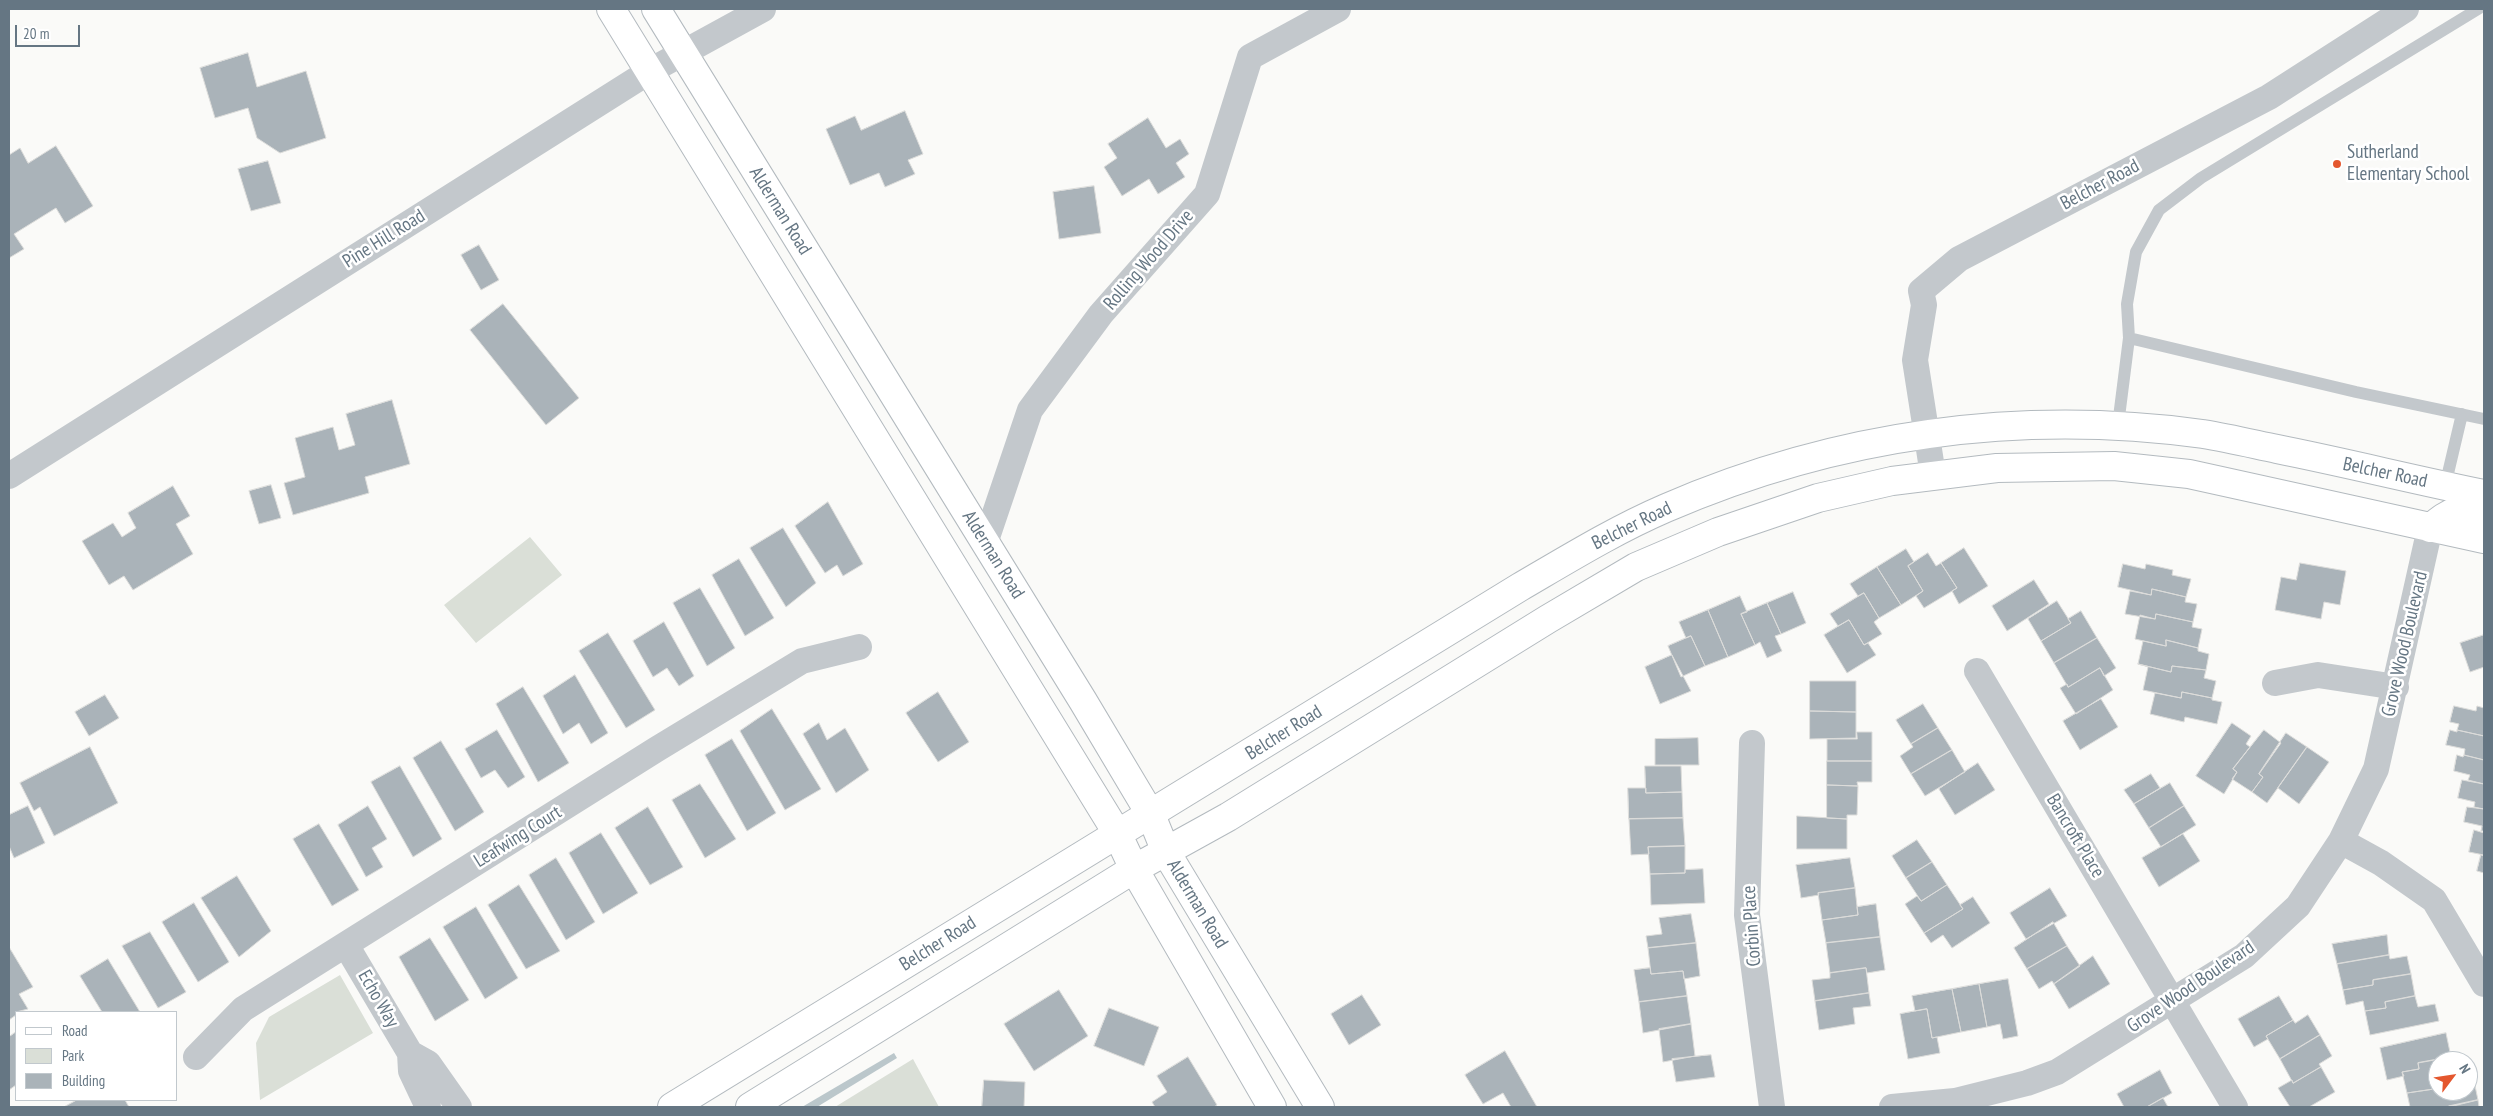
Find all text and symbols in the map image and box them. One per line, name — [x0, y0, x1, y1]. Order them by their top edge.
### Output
scale bar — [18, 15, 82, 47]
text: 20 m — [23, 24, 49, 43]
place label: Sutherland Elementary School — [2347, 142, 2469, 186]
street label: Belcher Road — [2057, 155, 2143, 215]
marker: Sutherland Elementary School — [2331, 158, 2343, 170]
street label: Alderman Road — [744, 163, 816, 259]
street label: Pine Hill Road — [339, 205, 429, 273]
street label: Rolling Wood Drive — [1099, 205, 1199, 315]
street label: Belcher Road — [2341, 453, 2429, 493]
street label: Belcher Road — [1588, 497, 1676, 555]
street label: Alderman Road — [957, 507, 1029, 603]
street label: Grove Wood Boulevard — [2377, 569, 2433, 719]
street label: Belcher Road — [1242, 701, 1326, 765]
street label: Bancroft Place — [2041, 790, 2109, 882]
street label: Leafwing Court — [470, 801, 566, 873]
street label: Alderman Road — [1162, 856, 1232, 952]
street label: Corbin Place — [1738, 885, 1766, 967]
street label: Belcher Road — [896, 912, 980, 976]
street label: Grove Wood Boulevard — [2123, 936, 2259, 1038]
street label: Echo Way — [353, 966, 403, 1032]
legend — [15, 1011, 178, 1101]
text: Road — [62, 1021, 88, 1040]
text: Park — [62, 1046, 84, 1065]
north arrow — [2428, 1051, 2478, 1101]
text: N — [2455, 1061, 2475, 1077]
text: Building — [62, 1071, 105, 1090]

